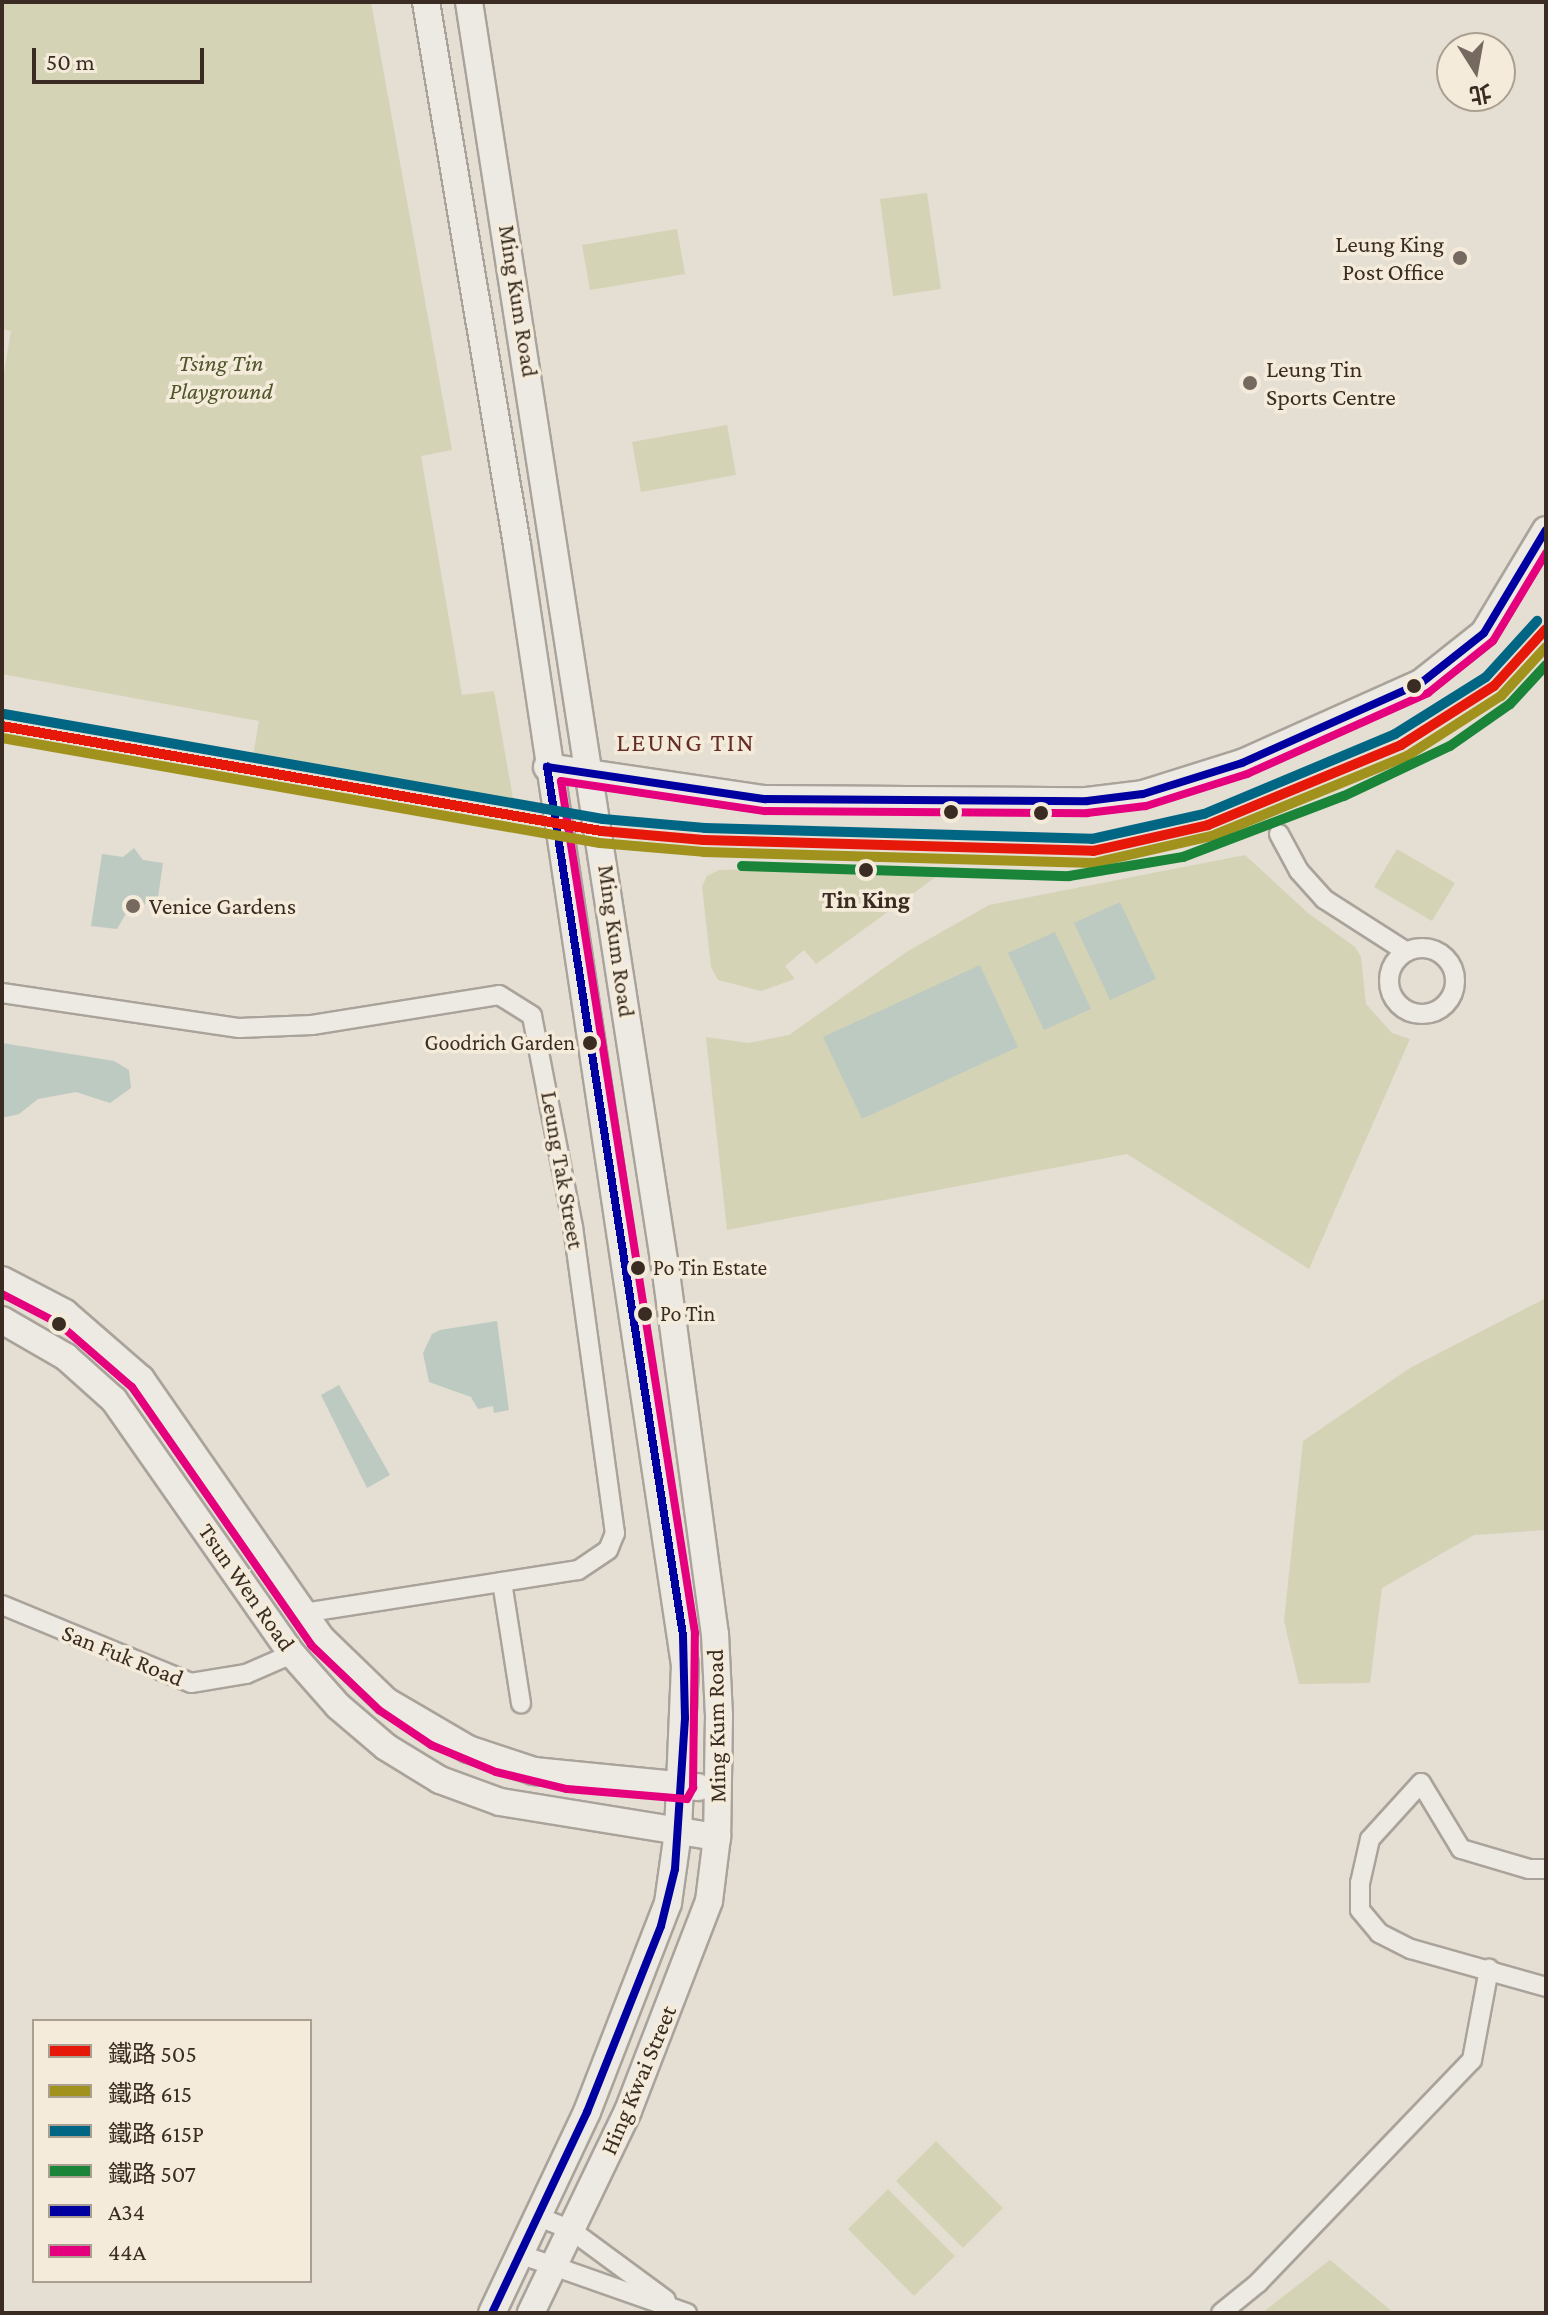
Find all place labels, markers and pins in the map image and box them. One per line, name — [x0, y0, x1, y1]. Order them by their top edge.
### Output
place label: Leung King Post Office — [1335, 230, 1444, 286]
marker: Leung King Post Office — [1451, 249, 1469, 267]
place label: Leung Tin Sports Centre — [1266, 355, 1396, 411]
marker: Leung Tin Sports Centre — [1241, 374, 1259, 392]
unlabelled marker — [1406, 678, 1422, 694]
unlabelled marker — [943, 804, 959, 820]
unlabelled marker — [1033, 805, 1049, 821]
marker: Tin King — [854, 858, 878, 882]
place label: Tin King — [822, 886, 910, 914]
place label: Venice Gardens — [149, 892, 296, 920]
marker: Venice Gardens — [124, 897, 142, 915]
place label: Goodrich Garden — [425, 1030, 575, 1056]
marker: Goodrich Garden — [582, 1035, 598, 1051]
place label: Po Tin Estate — [653, 1255, 767, 1281]
marker: Po Tin Estate — [630, 1260, 646, 1276]
place label: Po Tin — [660, 1301, 715, 1327]
marker: Po Tin — [637, 1306, 653, 1322]
unlabelled marker — [51, 1316, 67, 1332]

